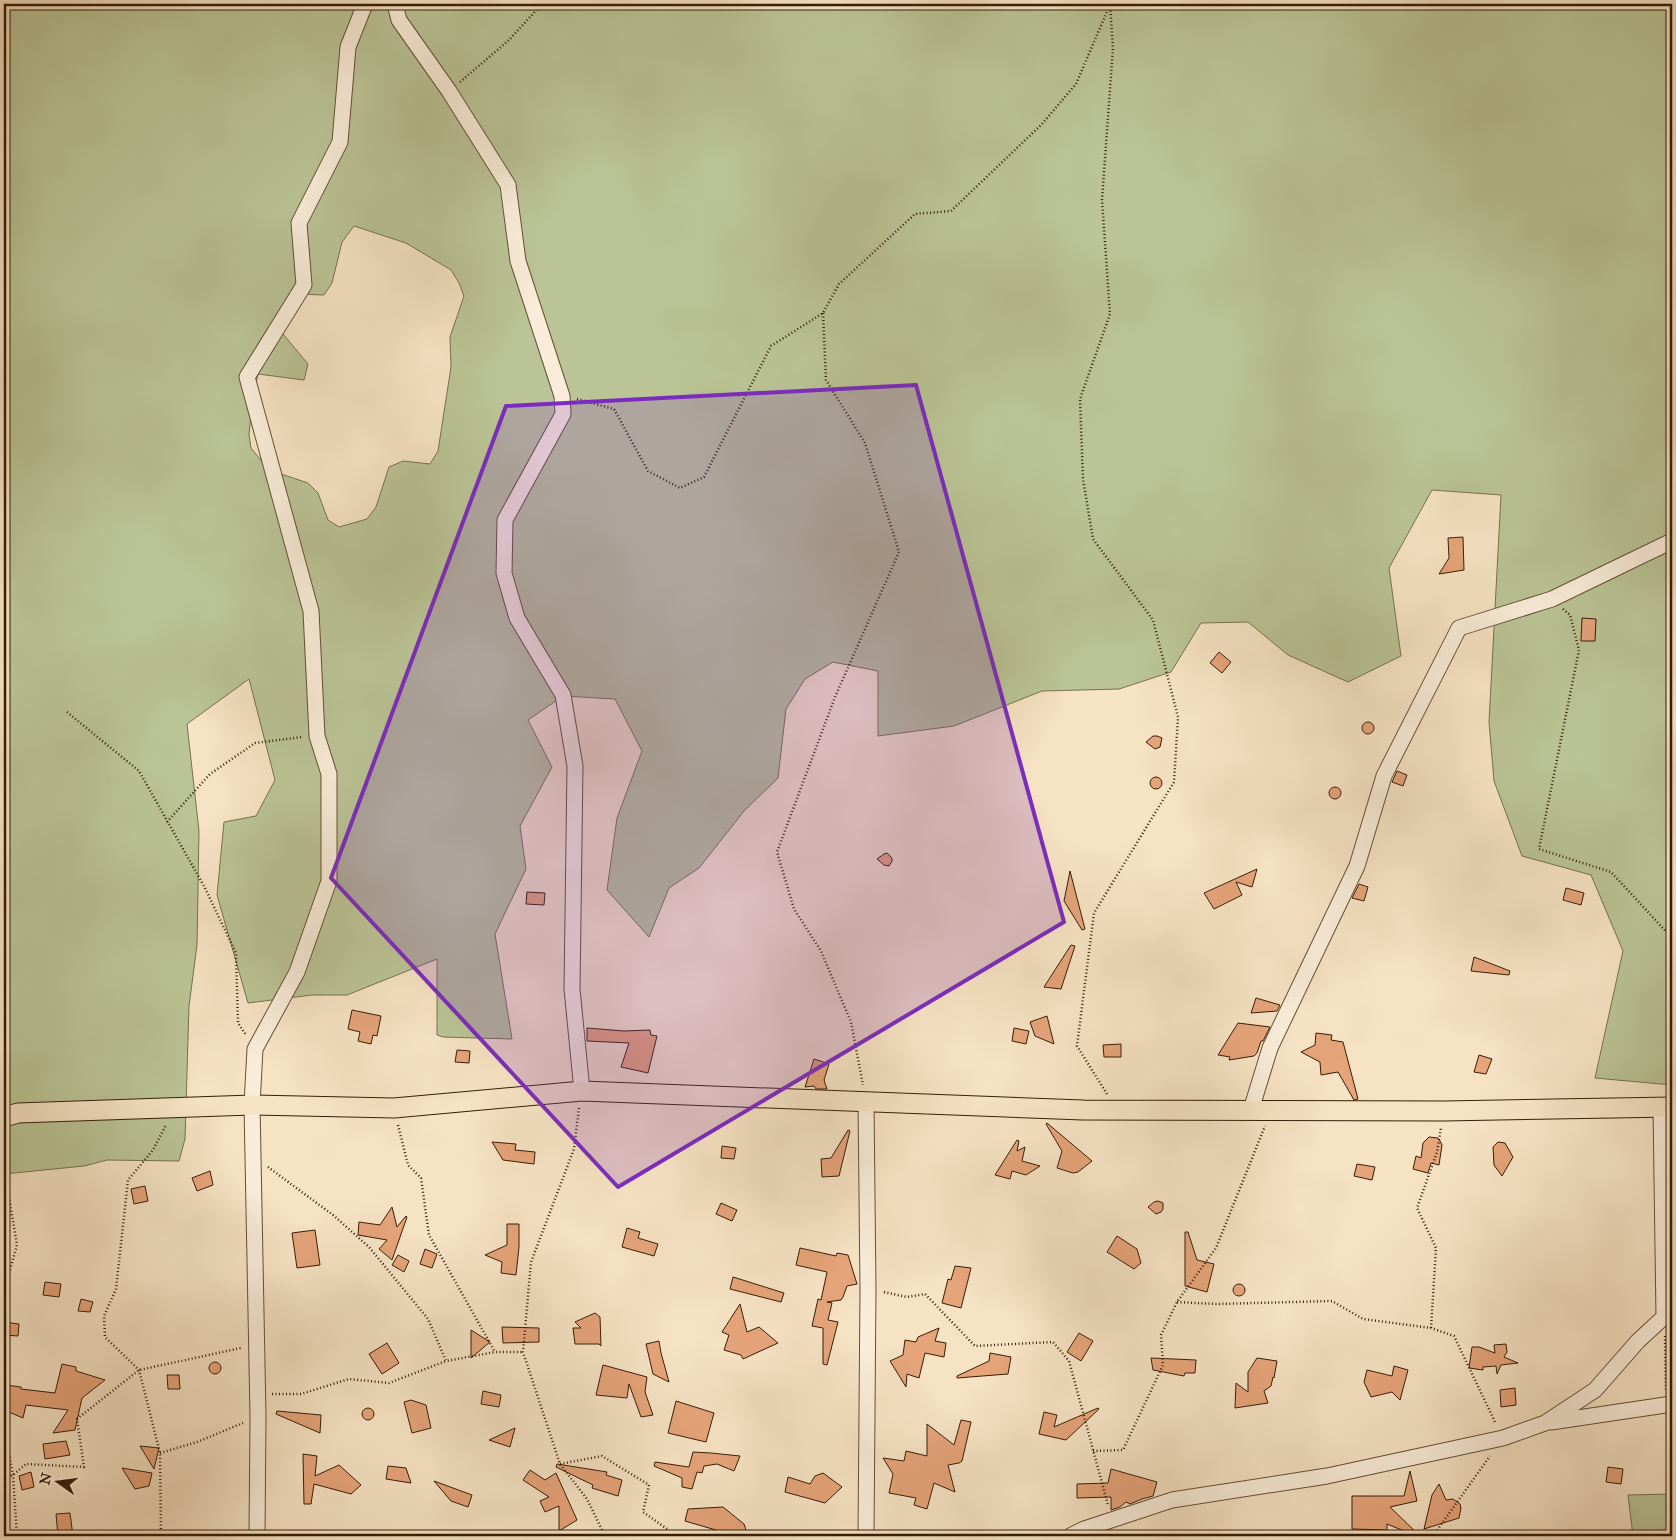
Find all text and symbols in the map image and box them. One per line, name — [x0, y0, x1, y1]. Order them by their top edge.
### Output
north arrow — [32, 1458, 82, 1508]
text: N — [36, 1471, 56, 1487]

